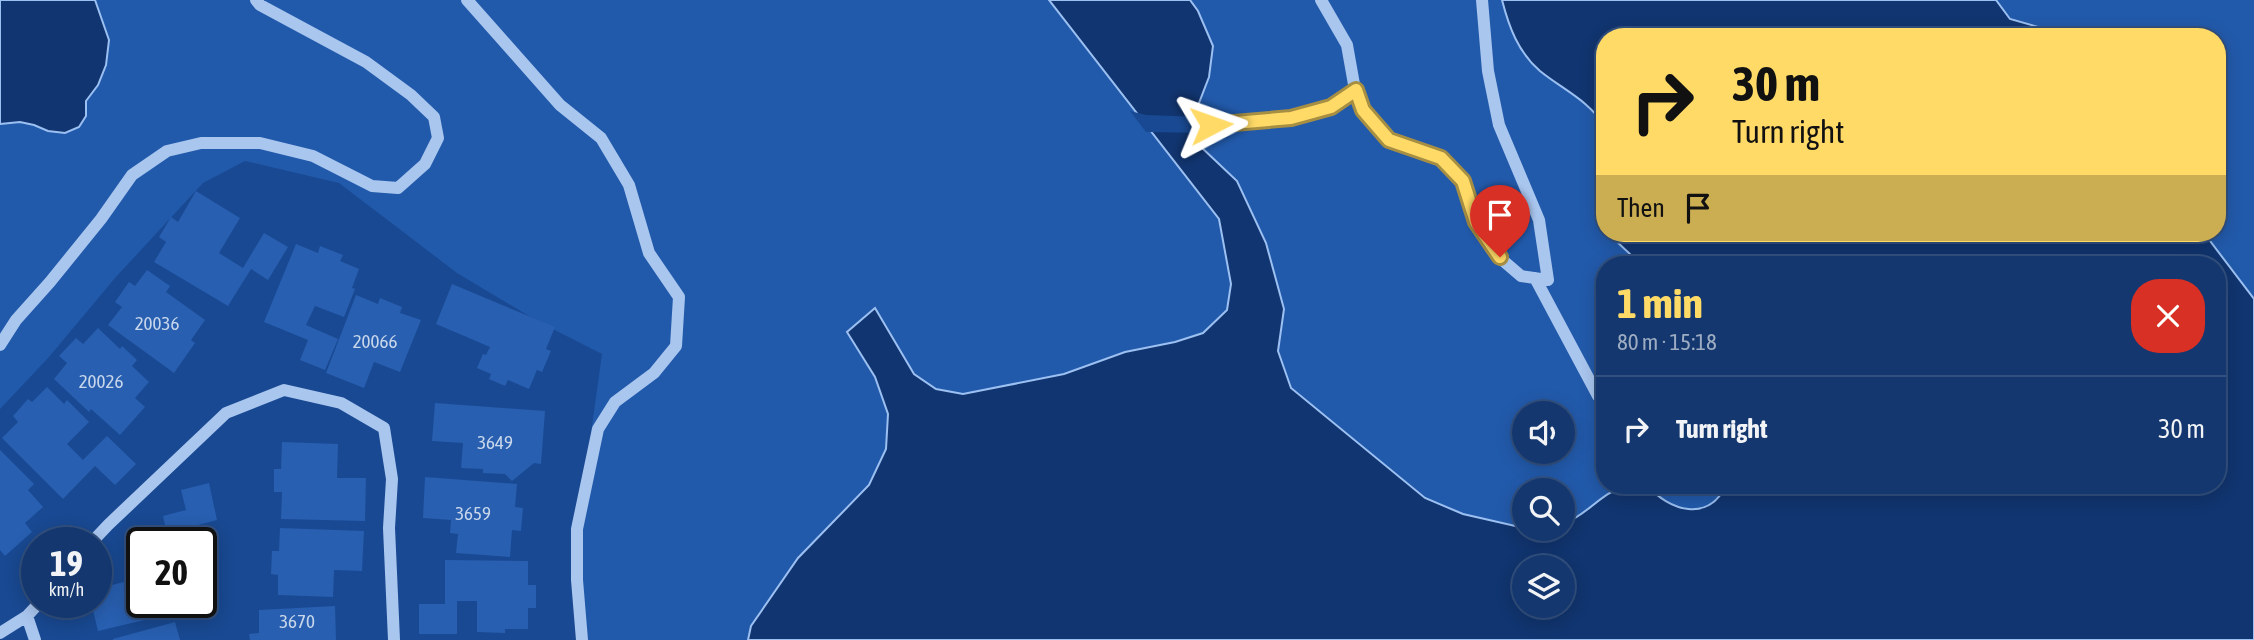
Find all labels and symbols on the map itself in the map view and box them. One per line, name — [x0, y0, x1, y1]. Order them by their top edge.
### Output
position arrow — [1174, 88, 1248, 162]
pin — [1470, 185, 1530, 257]
house number: 20036 — [135, 312, 179, 334]
house number: 20066 — [353, 330, 397, 352]
house number: 20026 — [79, 370, 123, 392]
house number: 3649 — [477, 431, 513, 453]
house number: 3659 — [455, 502, 491, 524]
speed limit sign: 20 — [126, 527, 217, 618]
house number: 3670 — [279, 610, 315, 632]

